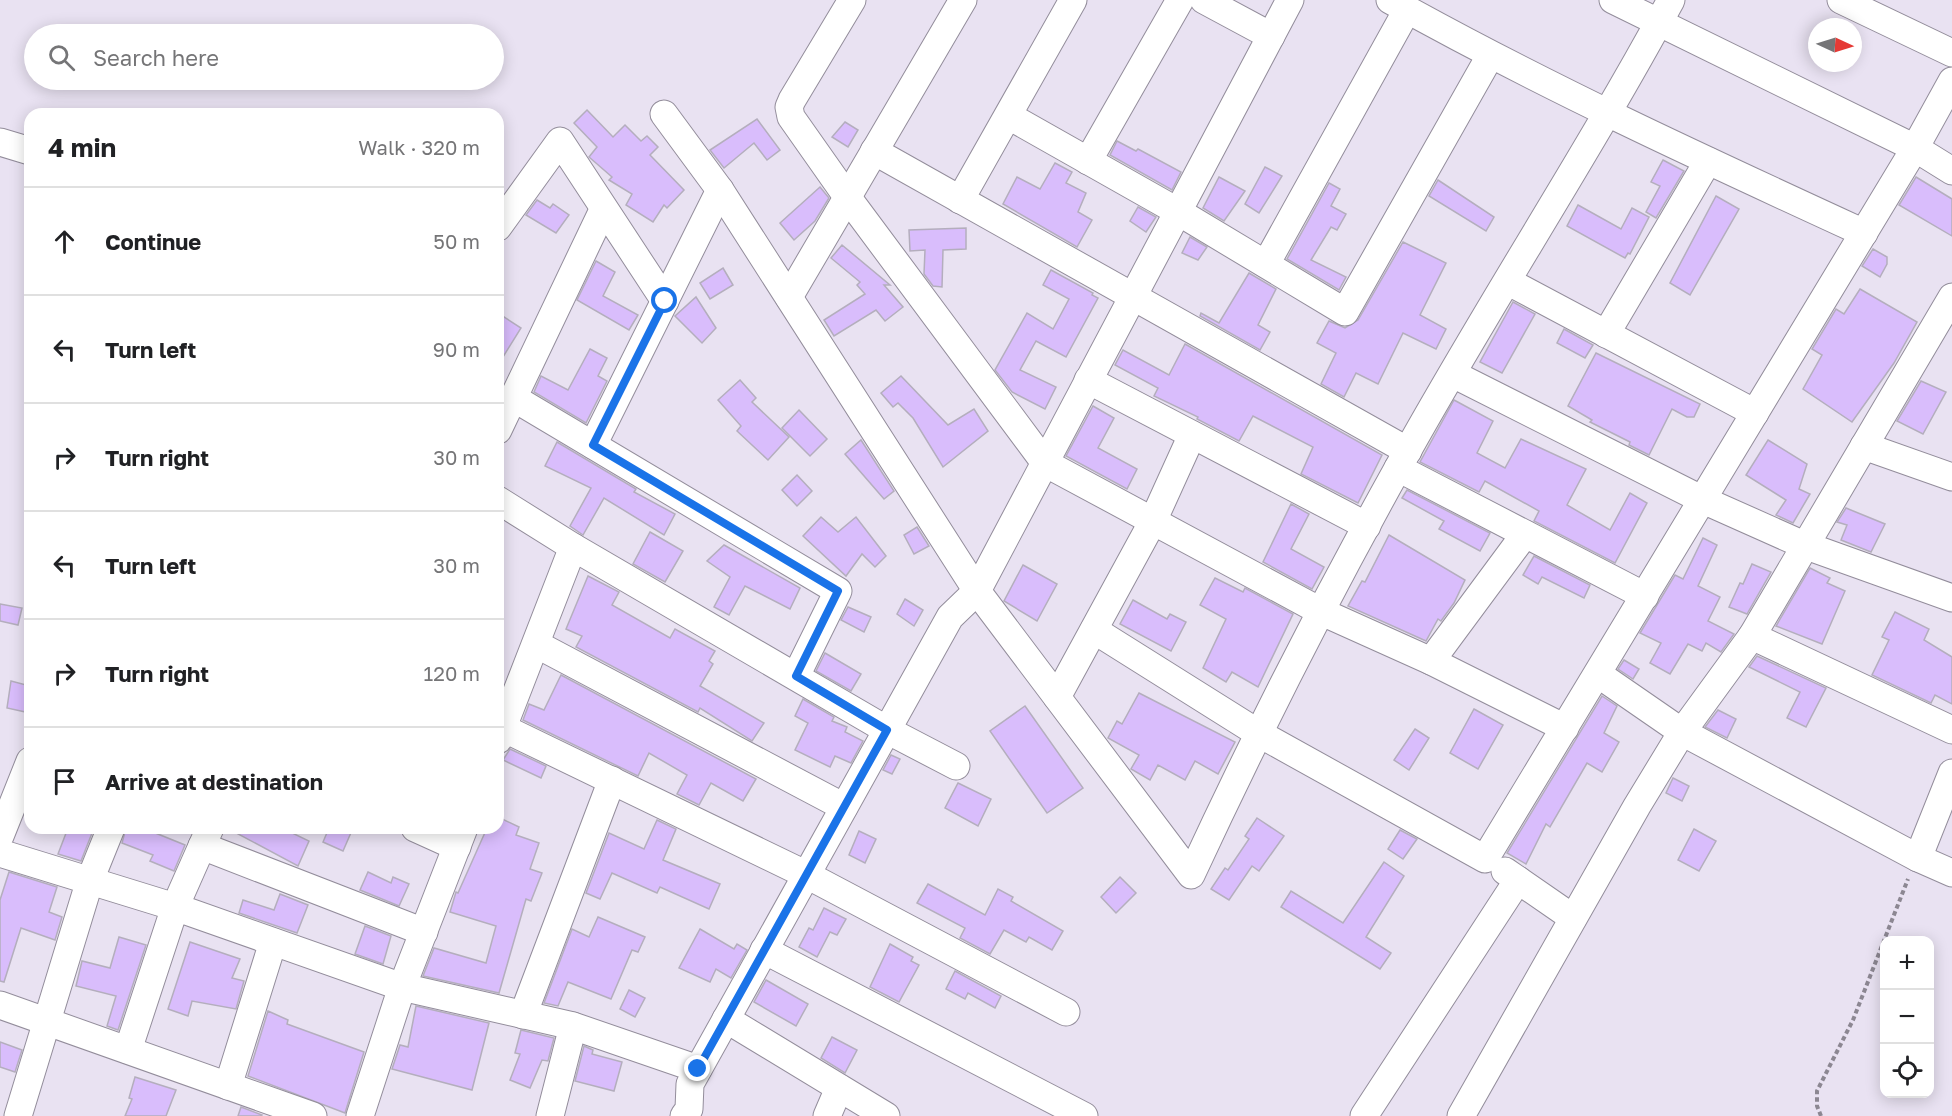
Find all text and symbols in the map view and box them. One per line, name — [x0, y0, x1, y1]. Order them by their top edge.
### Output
north arrow — [1808, 18, 1862, 72]
search box — [24, 24, 504, 90]
icon: search — [45, 41, 78, 74]
text: Search here — [93, 44, 219, 71]
text: 4 min — [48, 132, 116, 163]
text: Walk · 320 m — [358, 135, 480, 159]
icon: ahead — [48, 225, 81, 258]
text: Continue — [105, 228, 201, 255]
text: 50 m — [433, 229, 480, 253]
route start — [651, 287, 677, 313]
icon: left — [48, 333, 81, 366]
text: Turn left — [105, 336, 196, 363]
text: 90 m — [433, 337, 480, 361]
icon: right — [48, 441, 81, 474]
text: Turn right — [105, 444, 209, 471]
text: 30 m — [433, 445, 480, 469]
icon: left — [48, 549, 81, 582]
text: Turn left — [105, 552, 196, 579]
text: 30 m — [433, 553, 480, 577]
icon: right — [48, 657, 81, 690]
text: Turn right — [105, 660, 209, 687]
text: 120 m — [424, 661, 480, 685]
icon: arrive — [48, 765, 81, 798]
text: Arrive at destination — [105, 768, 323, 795]
map controls — [1880, 936, 1934, 1098]
button: + — [1880, 936, 1934, 990]
button: − — [1880, 990, 1934, 1044]
button: locate — [1880, 1044, 1934, 1098]
route end — [684, 1055, 710, 1081]

